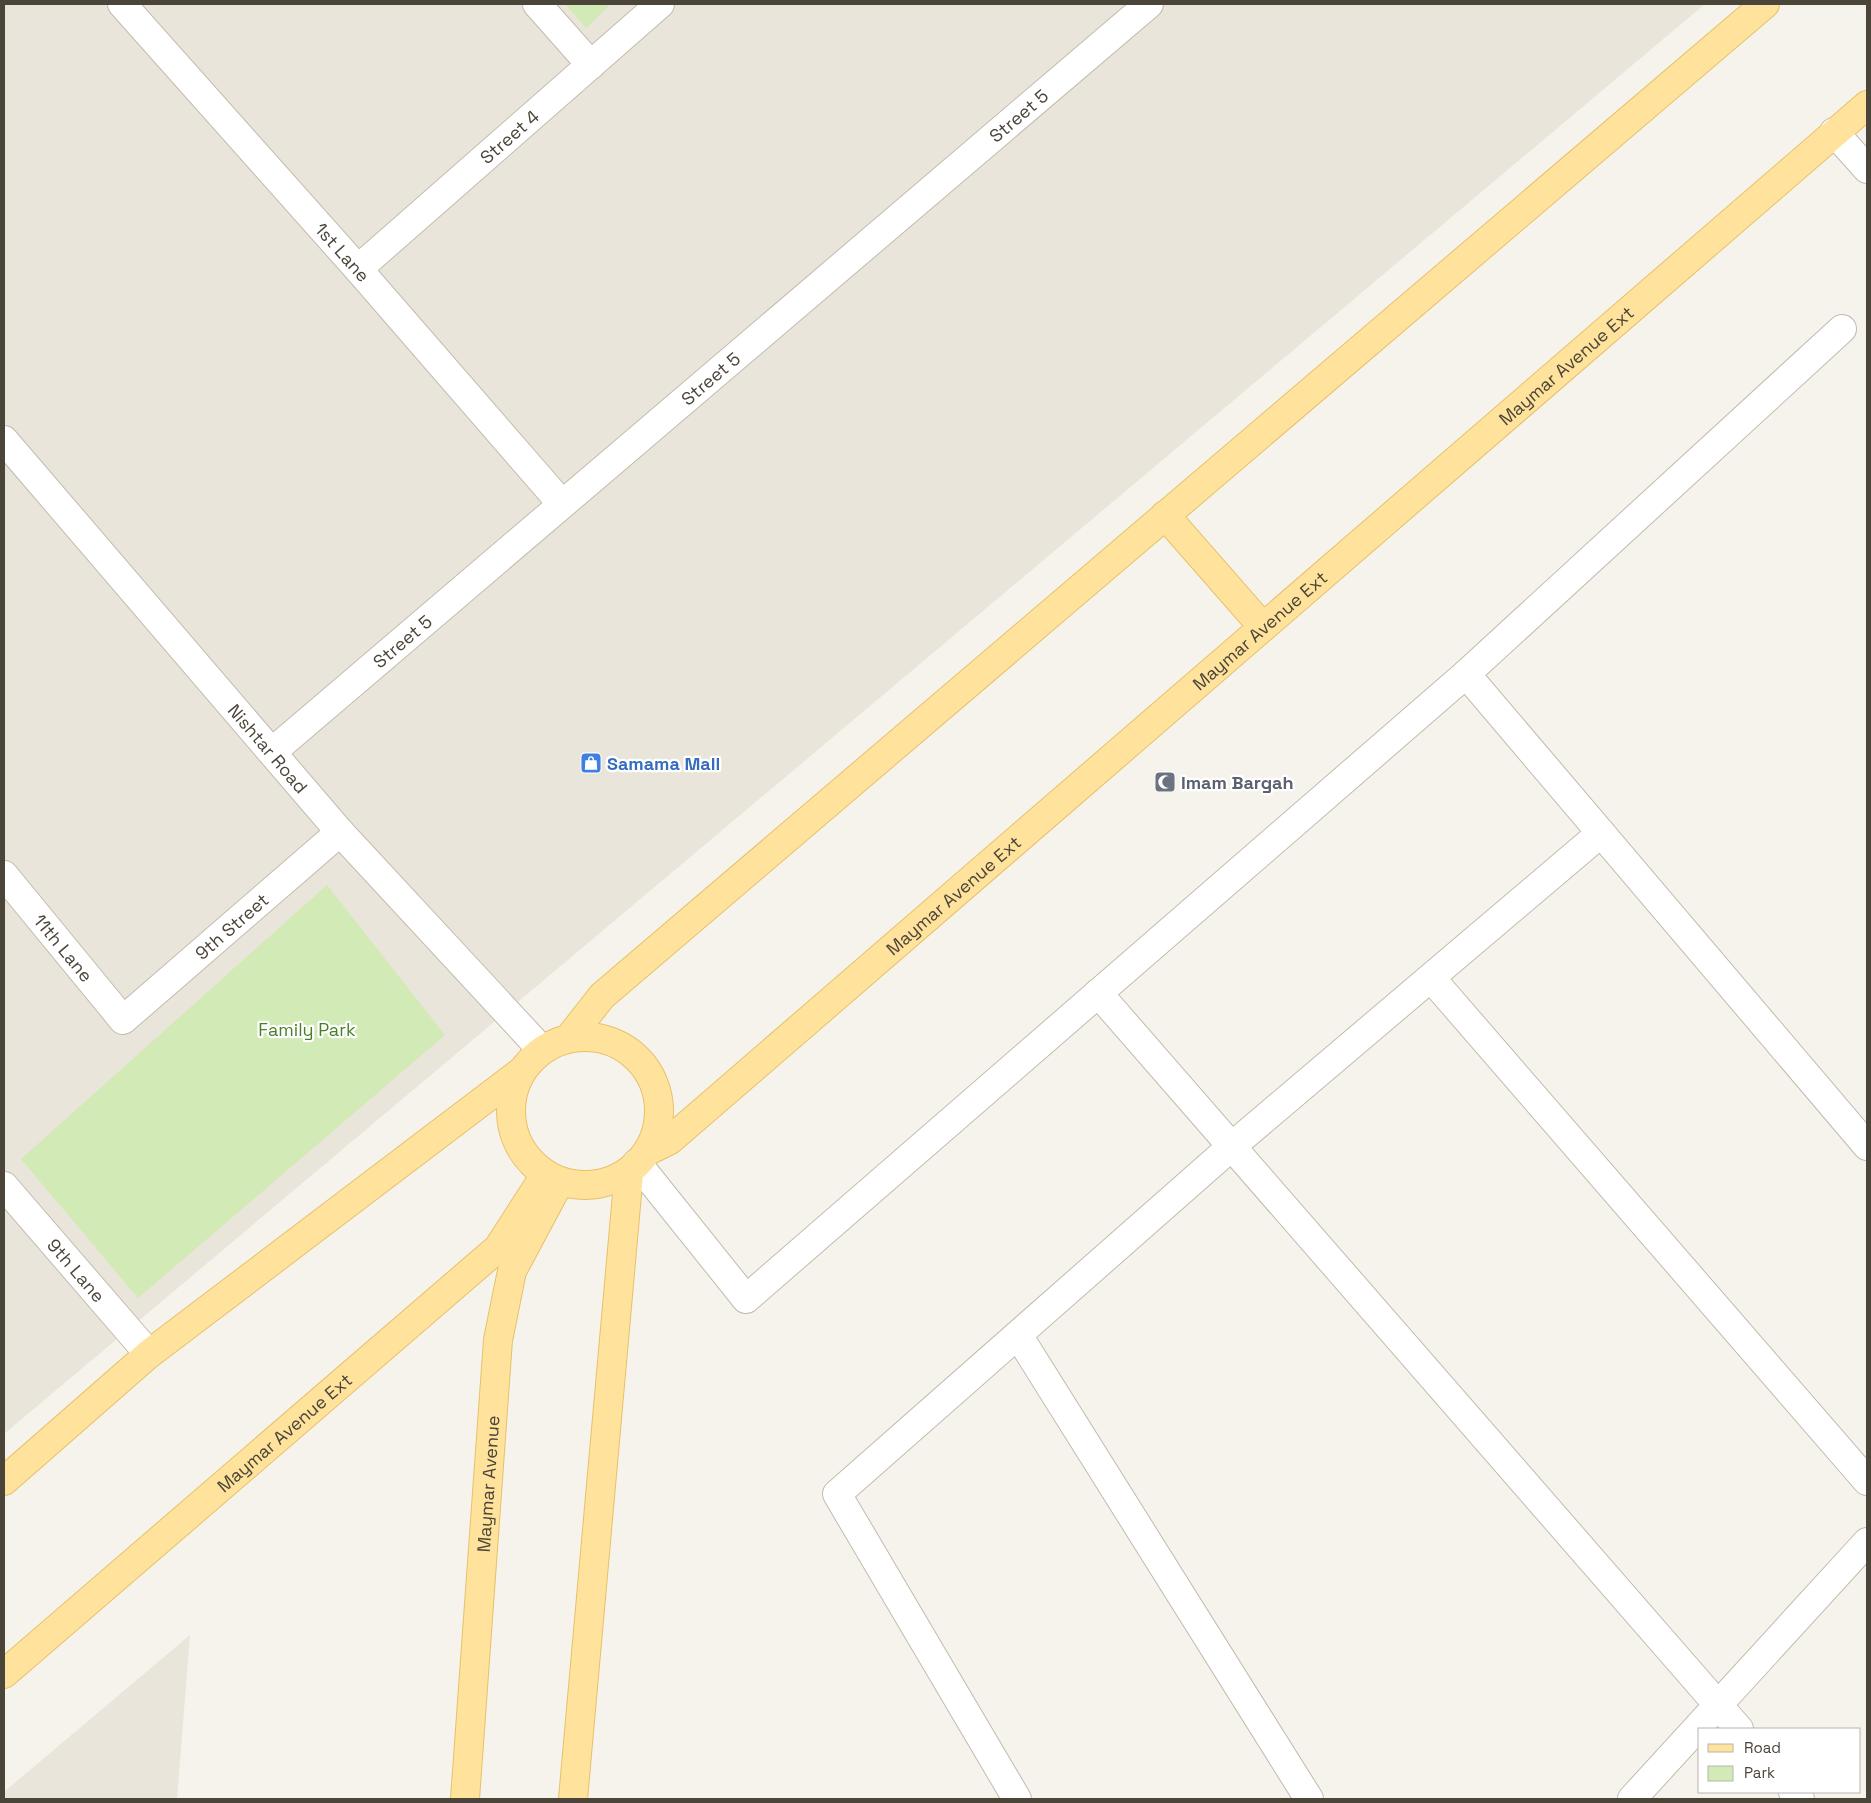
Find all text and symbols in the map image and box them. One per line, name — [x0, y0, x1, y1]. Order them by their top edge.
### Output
street label: Street 5 — [984, 84, 1053, 147]
street label: Street 4 — [475, 104, 543, 168]
street label: 1st Lane — [310, 218, 375, 286]
street label: Maymar Avenue Ext — [1494, 301, 1638, 430]
street label: Street 5 — [676, 347, 745, 410]
street label: Maymar Avenue Ext — [1187, 566, 1332, 695]
street label: Street 5 — [368, 609, 436, 673]
street label: Nishtar Road — [223, 699, 313, 798]
shop icon: Samama Mall — [579, 751, 603, 775]
place label: Samama Mall — [607, 752, 720, 775]
mosque icon: Imam Bargah — [1153, 770, 1177, 794]
place label: Imam Bargah — [1181, 771, 1294, 794]
street label: Maymar Avenue Ext — [881, 830, 1025, 960]
street label: 9th Street — [190, 888, 273, 964]
street label: 11th Lane — [29, 909, 98, 986]
park label: Family Park — [258, 1018, 356, 1041]
street label: 9th Lane — [43, 1233, 110, 1307]
street label: Maymar Avenue Ext — [212, 1368, 357, 1497]
street label: Maymar Avenue — [471, 1414, 504, 1553]
legend — [1698, 1728, 1861, 1793]
text: Road — [1744, 1738, 1781, 1757]
text: Park — [1744, 1763, 1775, 1782]

